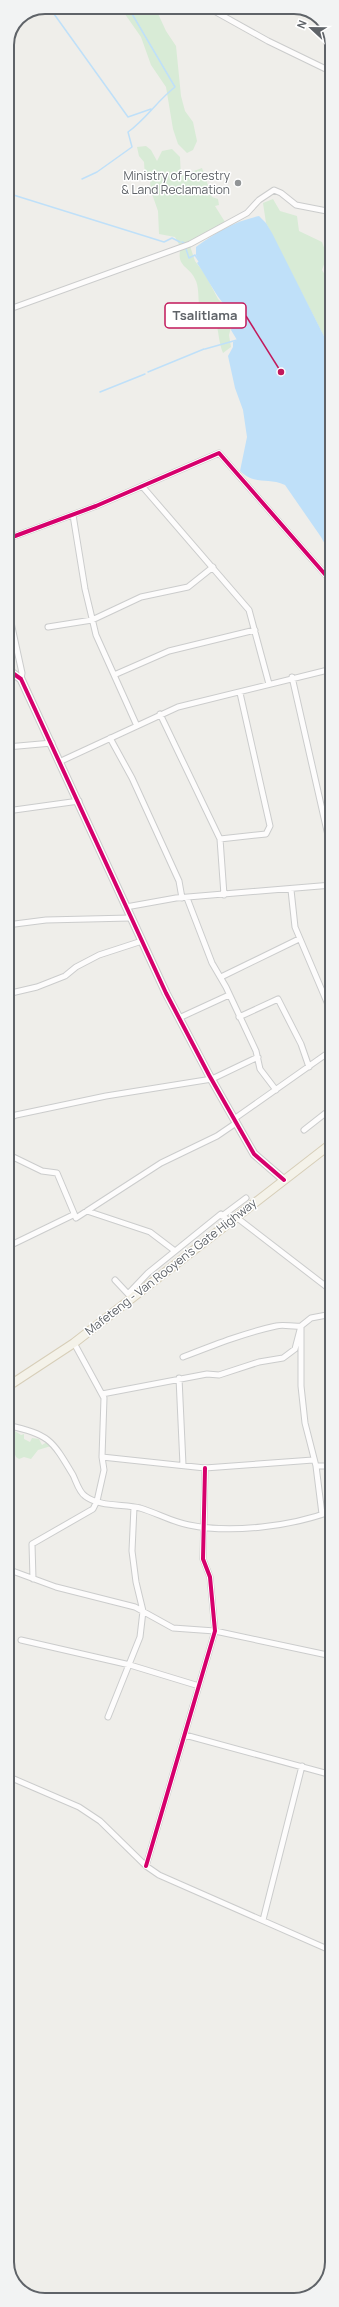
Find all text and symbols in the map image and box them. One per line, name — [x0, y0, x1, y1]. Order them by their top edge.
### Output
north arrow — [291, 8, 331, 48]
text: N — [293, 18, 310, 31]
place label: Ministry of Forestry & Land Reclamation — [121, 167, 231, 198]
marker: Ministry of Forestry & Land Reclamation — [233, 178, 243, 188]
callout: Tsalitlama — [165, 303, 246, 328]
text: Tsalitlama — [173, 306, 237, 324]
street label: Mafeteng - Van Rooyen's Gate Highway — [81, 1194, 261, 1339]

